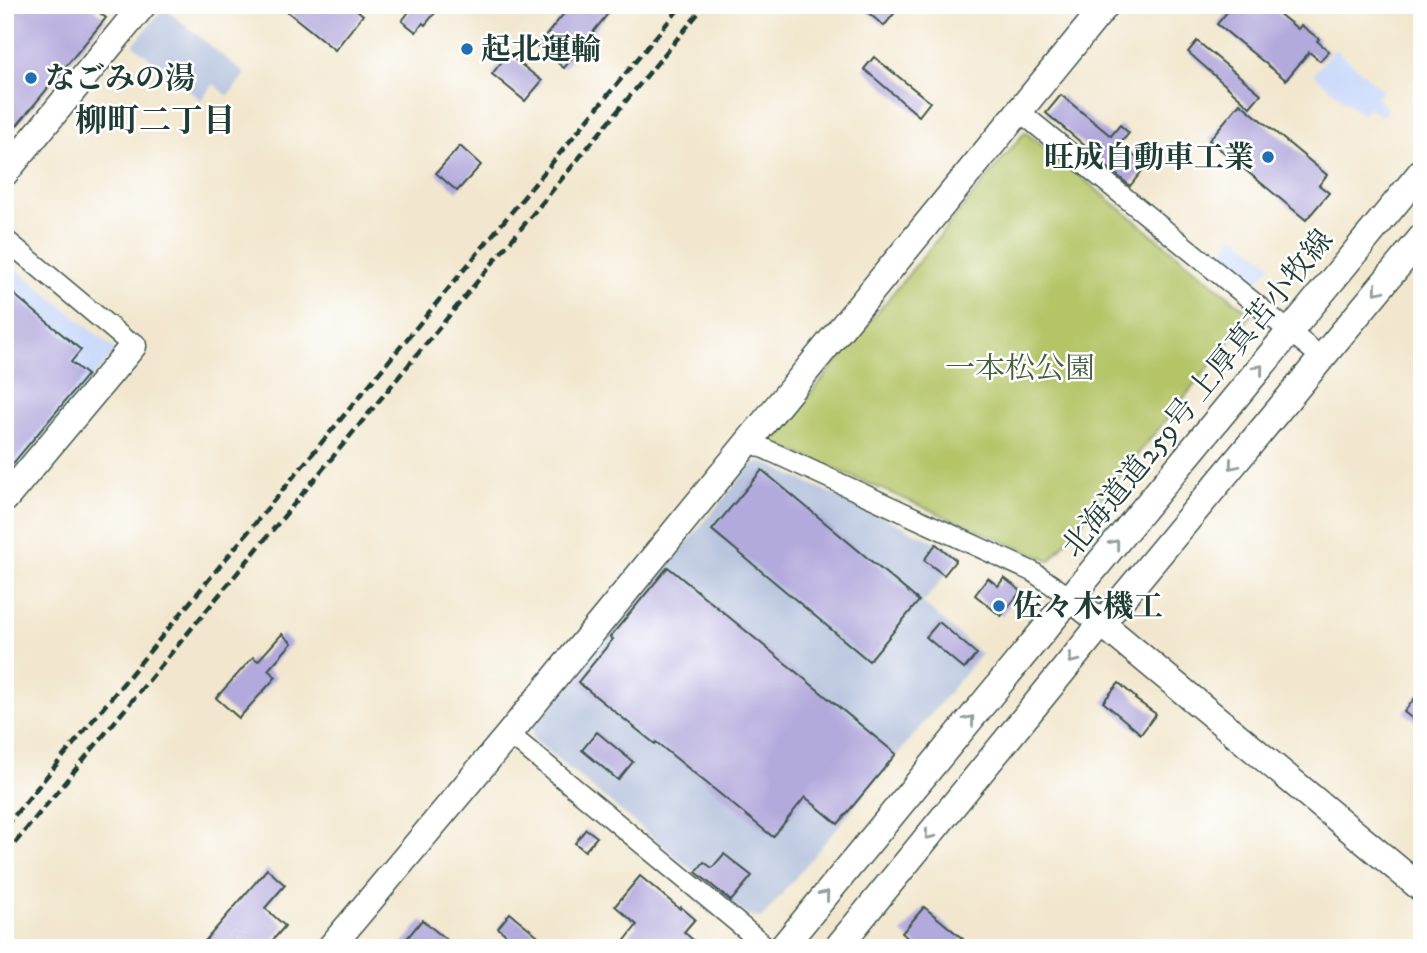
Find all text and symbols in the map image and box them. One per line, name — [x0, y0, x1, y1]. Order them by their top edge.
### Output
place label: 起北運輸 — [481, 32, 601, 69]
marker: 起北運輸 — [459, 41, 475, 57]
place label: なごみの湯 — [45, 61, 195, 98]
marker: なごみの湯 — [23, 70, 39, 86]
district label: 柳町二丁目 — [75, 102, 235, 142]
place label: 旺成自動車工業 — [1044, 140, 1254, 177]
marker: 旺成自動車工業 — [1260, 149, 1276, 165]
street label: 北海道道259号 上厚真苫小牧線 — [1055, 223, 1342, 565]
one-way arrow — [1374, 282, 1387, 294]
park label: 一本松公園 — [945, 351, 1095, 388]
one-way arrow — [1251, 364, 1264, 376]
one-way arrow — [1229, 457, 1241, 470]
one-way arrow — [1107, 540, 1119, 553]
place label: 佐々木機工 — [1013, 589, 1163, 626]
marker: 佐々木機工 — [991, 598, 1007, 614]
one-way arrow — [1068, 652, 1081, 664]
one-way arrow — [962, 715, 974, 728]
one-way arrow — [924, 828, 937, 840]
one-way arrow — [817, 891, 829, 904]

